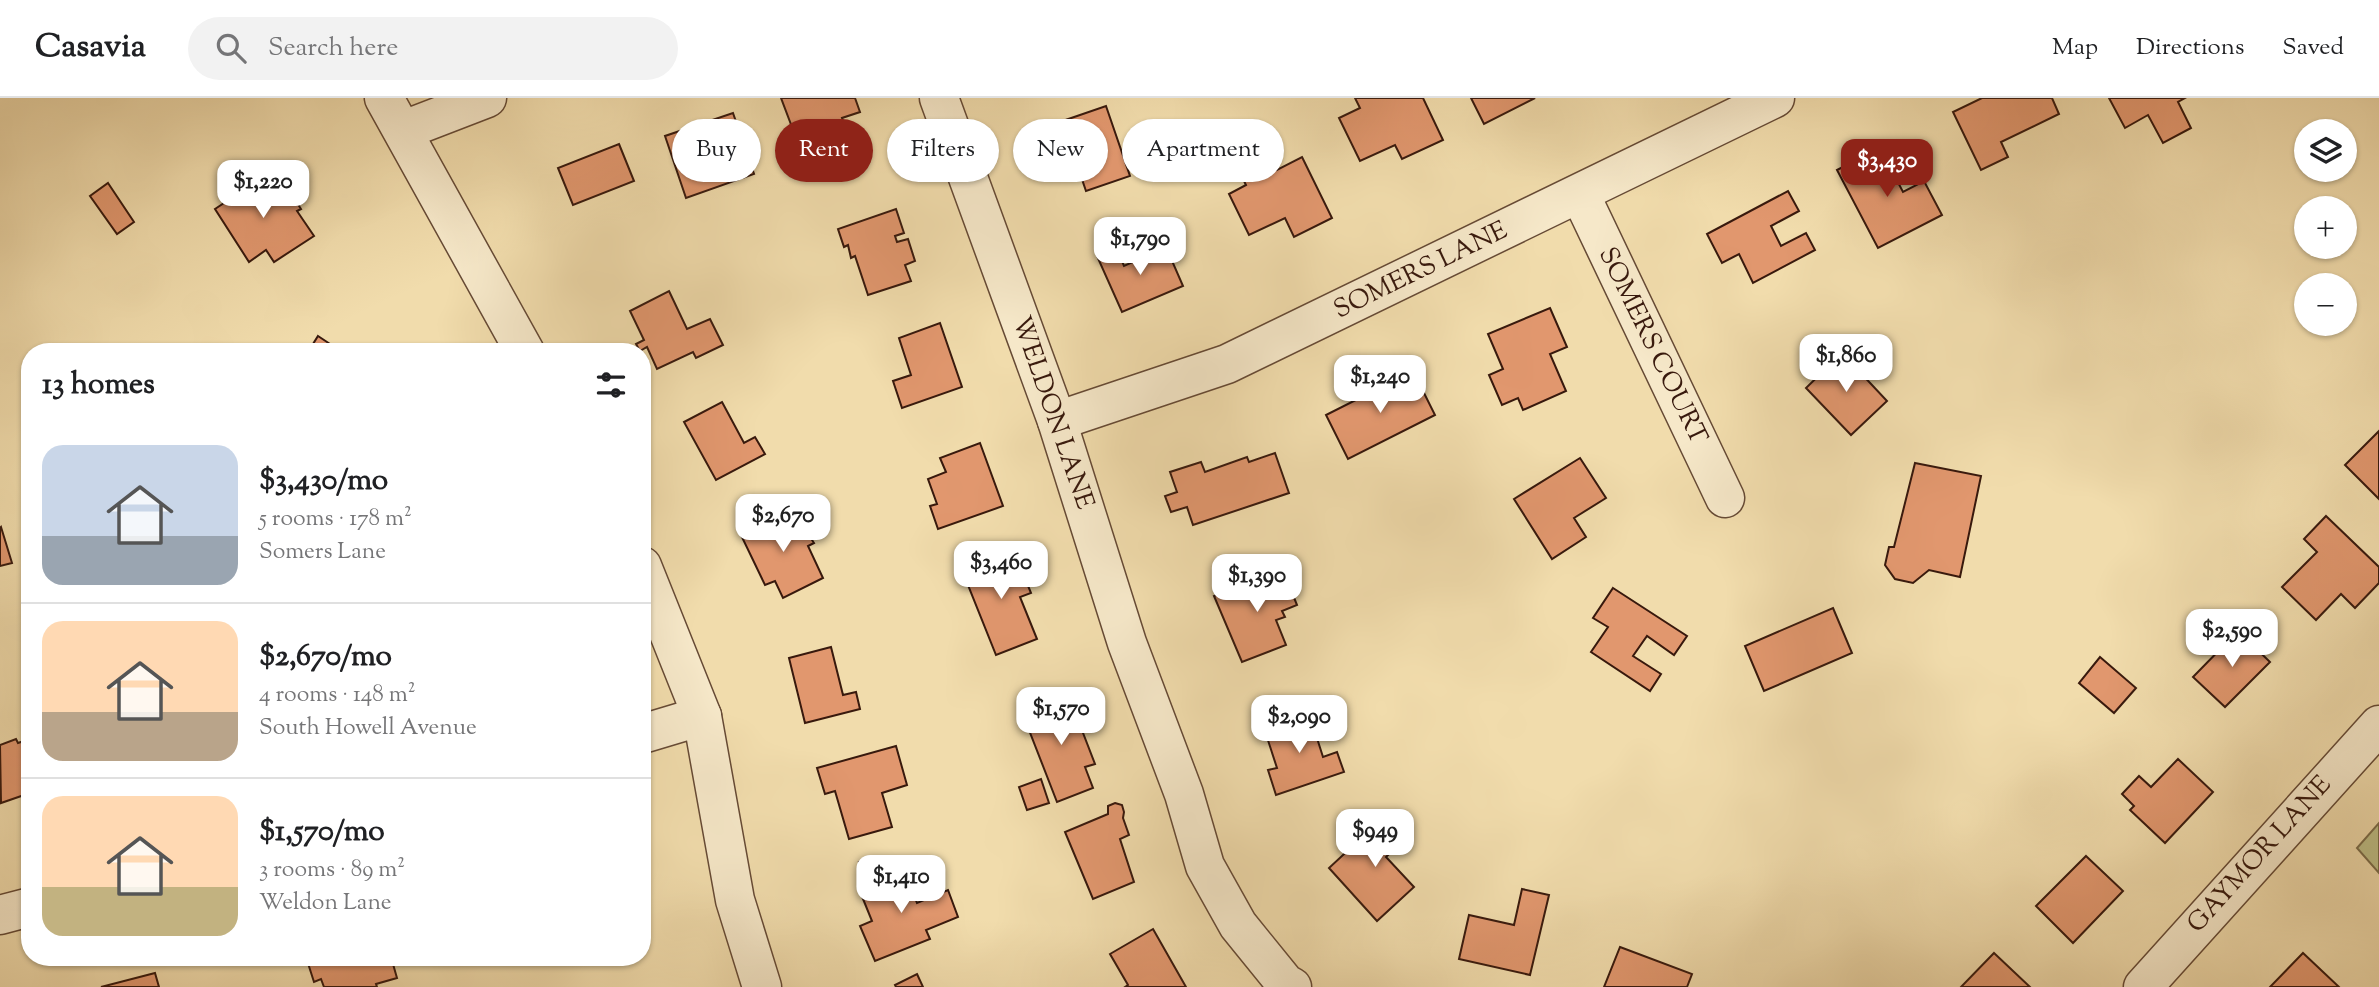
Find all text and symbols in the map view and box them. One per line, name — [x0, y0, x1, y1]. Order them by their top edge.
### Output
search box — [188, 17, 678, 80]
text: Casavia — [35, 24, 146, 72]
icon: search — [212, 29, 250, 67]
text: Search here — [268, 30, 398, 67]
text: Map — [2052, 31, 2098, 65]
text: Directions — [2136, 31, 2244, 65]
text: Saved — [2282, 31, 2344, 65]
chip: Buy — [672, 119, 761, 182]
chip: Rent — [775, 119, 873, 182]
chip: Filters — [887, 119, 999, 182]
chip: New — [1013, 119, 1108, 182]
chip: Apartment — [1122, 119, 1284, 182]
map controls — [2294, 119, 2357, 336]
button: layers — [2294, 119, 2357, 182]
pin: $3,430 — [1830, 140, 1944, 199]
text: $3,430 — [1857, 145, 1917, 178]
pin: $1,220 — [206, 160, 320, 220]
text: $1,220 — [233, 166, 293, 199]
button: + — [2294, 196, 2357, 259]
street label: SOMERS LANE — [1328, 213, 1515, 329]
pin: $1,790 — [1083, 218, 1197, 277]
text: $1,790 — [1110, 223, 1170, 256]
street label: SOMERS COURT — [1588, 241, 1716, 451]
button: − — [2294, 273, 2357, 336]
street label: WELDON LANE — [1002, 311, 1102, 515]
pin: $1,860 — [1789, 334, 1903, 394]
text: $1,860 — [1816, 340, 1876, 373]
pin: $1,240 — [1323, 356, 1437, 415]
text: $1,240 — [1350, 361, 1410, 394]
text: 13 homes — [42, 364, 155, 407]
icon: filters — [592, 366, 630, 404]
text: $3,430/mo — [259, 460, 388, 503]
icon: home — [98, 473, 182, 557]
pin: $2,670 — [726, 494, 840, 554]
text: $2,670 — [752, 500, 815, 533]
text: 5 rooms · 178 m² — [259, 503, 412, 536]
text: Somers Lane — [259, 536, 386, 569]
pin: $3,460 — [944, 542, 1058, 601]
text: $3,460 — [970, 547, 1032, 580]
pin: $1,390 — [1200, 554, 1314, 614]
text: $1,390 — [1228, 560, 1286, 593]
pin: $2,590 — [2175, 610, 2289, 669]
text: $2,590 — [2202, 615, 2262, 648]
text: $2,670/mo — [259, 636, 392, 679]
icon: home — [98, 649, 182, 733]
text: 4 rooms · 148 m² — [259, 679, 416, 712]
pin: $1,570 — [1004, 688, 1118, 747]
text: $1,570 — [1032, 693, 1090, 726]
pin: $2,090 — [1242, 696, 1356, 755]
text: $2,090 — [1267, 701, 1331, 734]
text: South Howell Avenue — [259, 712, 477, 745]
street label: GAYMOR LANE — [2179, 768, 2341, 942]
pin: $949 — [1334, 810, 1416, 869]
text: $1,570/mo — [259, 811, 385, 854]
text: $949 — [1352, 815, 1398, 848]
icon: home — [98, 824, 182, 908]
text: 3 rooms · 89 m² — [259, 854, 405, 887]
pin: $1,410 — [844, 856, 958, 915]
text: $1,410 — [872, 861, 930, 894]
text: Weldon Lane — [259, 887, 391, 920]

